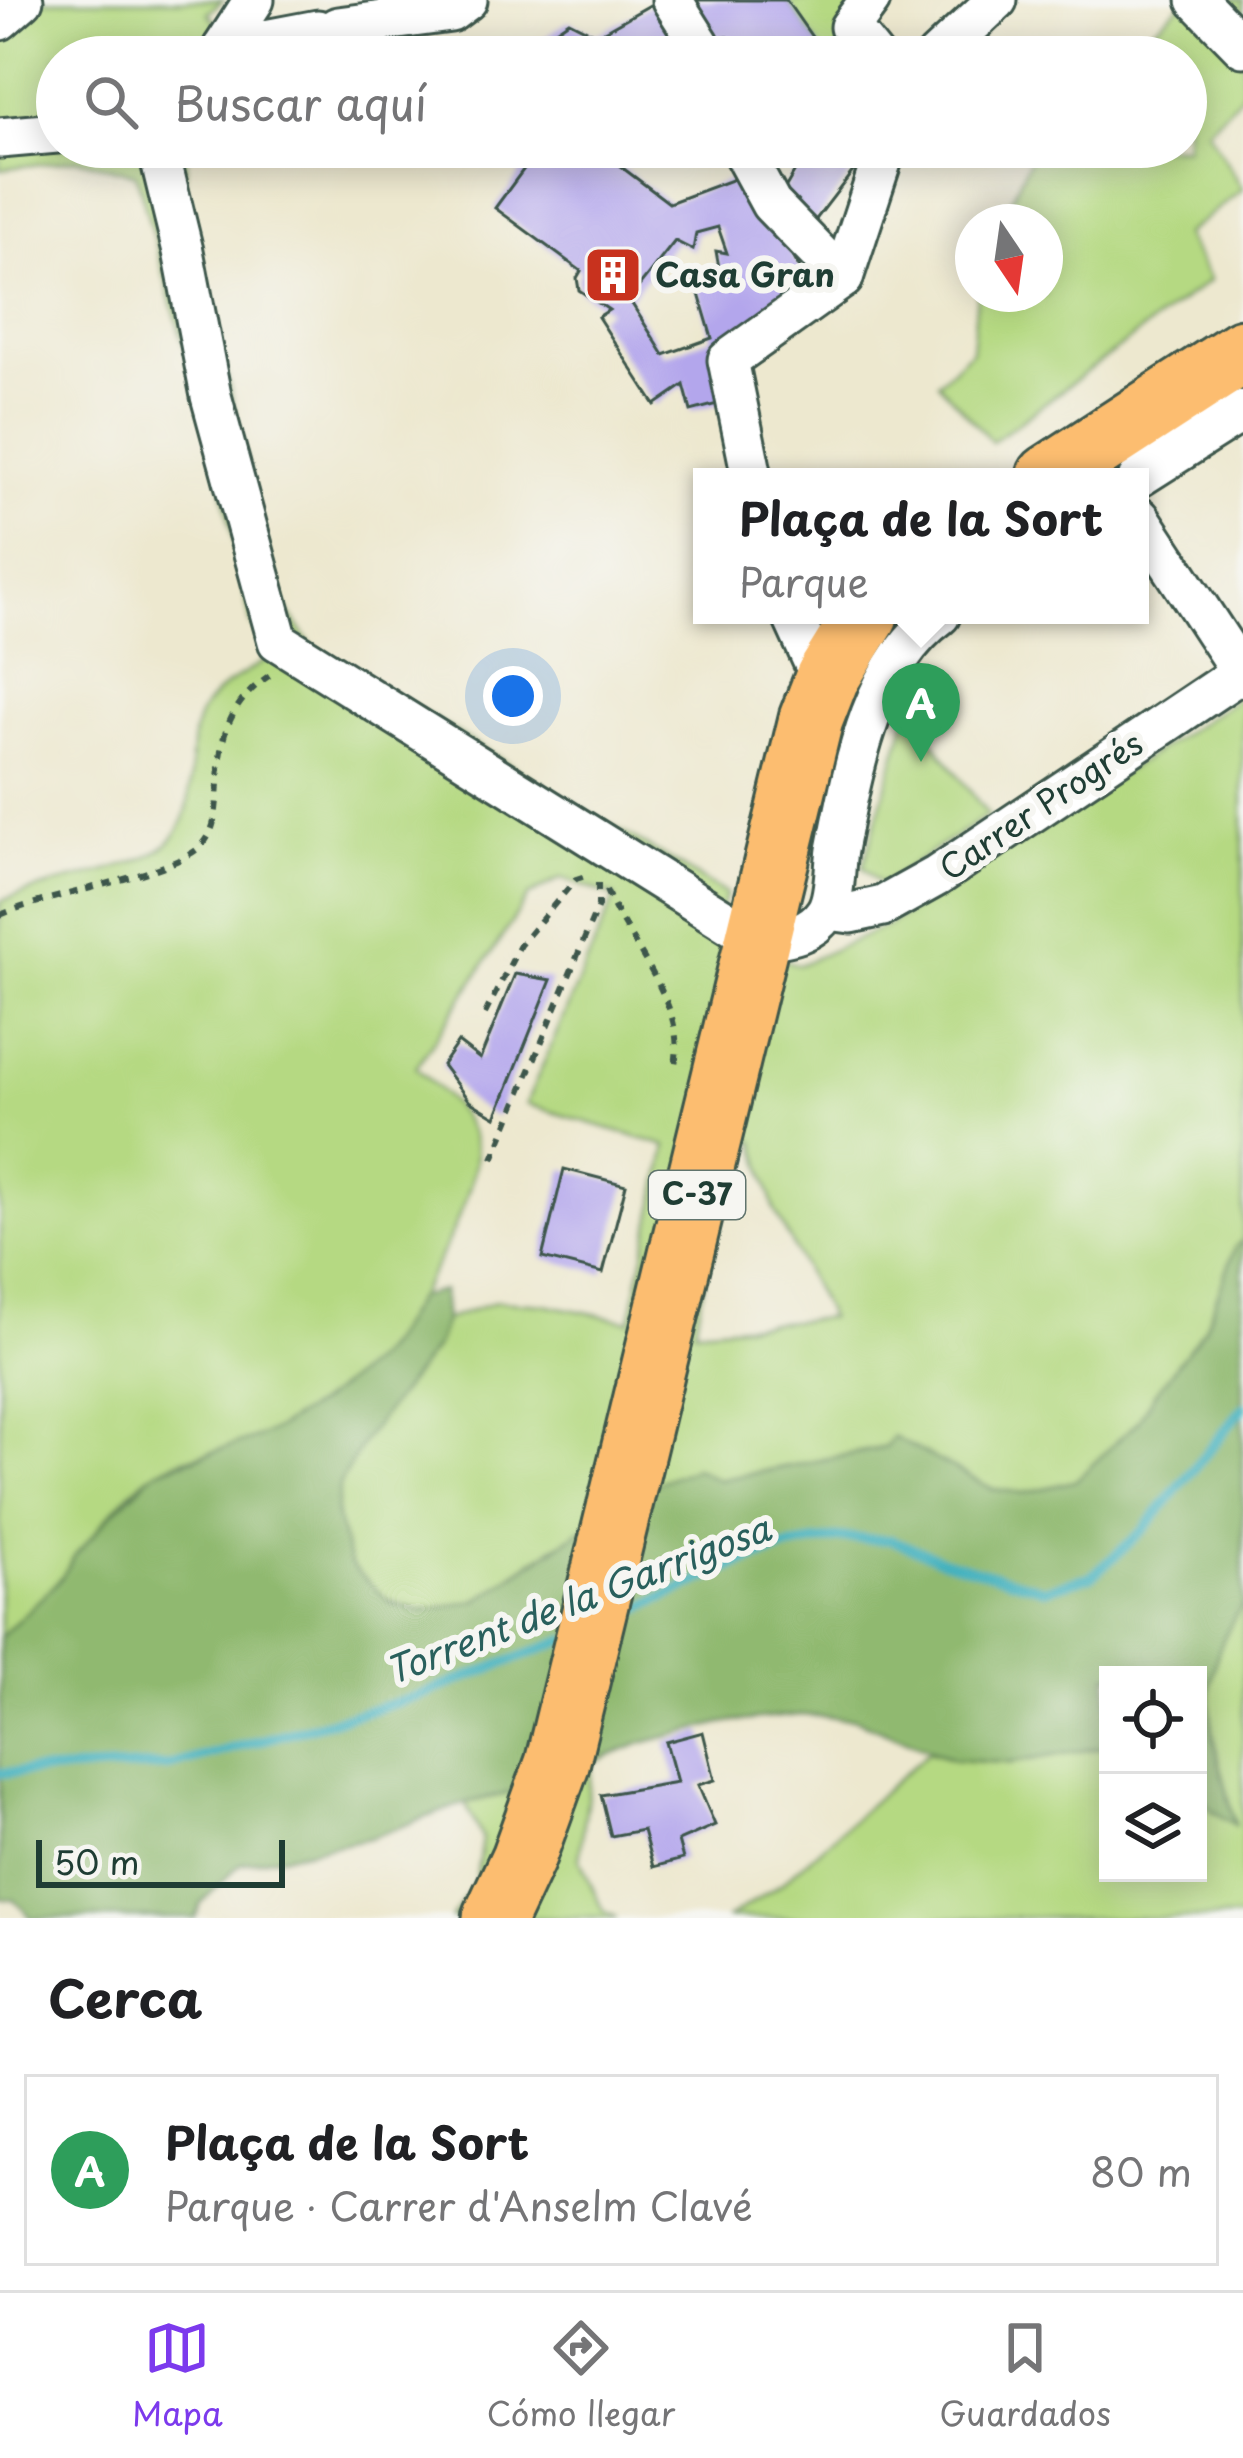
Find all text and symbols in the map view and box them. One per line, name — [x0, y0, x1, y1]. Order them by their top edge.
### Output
search box — [36, 36, 1207, 168]
text: Buscar aquí — [174, 68, 427, 136]
icon: search — [78, 69, 144, 135]
north arrow — [955, 204, 1063, 312]
building icon: Casa Gran — [582, 244, 644, 306]
place label: Casa Gran — [655, 248, 835, 298]
popup — [693, 468, 1149, 624]
text: Plaça de la Sort — [739, 483, 1103, 551]
text: Parque — [739, 551, 869, 610]
pin: A — [882, 663, 960, 762]
your location — [483, 666, 543, 726]
street label: Carrer Progrés — [928, 717, 1152, 891]
road number: C-37 — [649, 1171, 745, 1219]
water label: Torrent de la Garrigosa — [377, 1499, 779, 1696]
map controls — [1099, 1666, 1207, 1882]
button: locate — [1099, 1666, 1207, 1774]
button: layers — [1099, 1774, 1207, 1882]
scale bar — [36, 1834, 285, 1887]
text: 50 m — [54, 1836, 140, 1886]
text: Cerca — [48, 1958, 202, 2035]
text: Plaça de la Sort — [165, 2107, 529, 2175]
text: A — [75, 2141, 105, 2200]
text: 80 m — [1090, 2141, 1192, 2200]
text: Parque · Carrer d'Anselm Clavé — [165, 2175, 753, 2234]
tab: Mapa — [132, 2315, 223, 2437]
tab: Cómo llegar — [487, 2315, 675, 2437]
tab: Guardados — [939, 2315, 1111, 2437]

